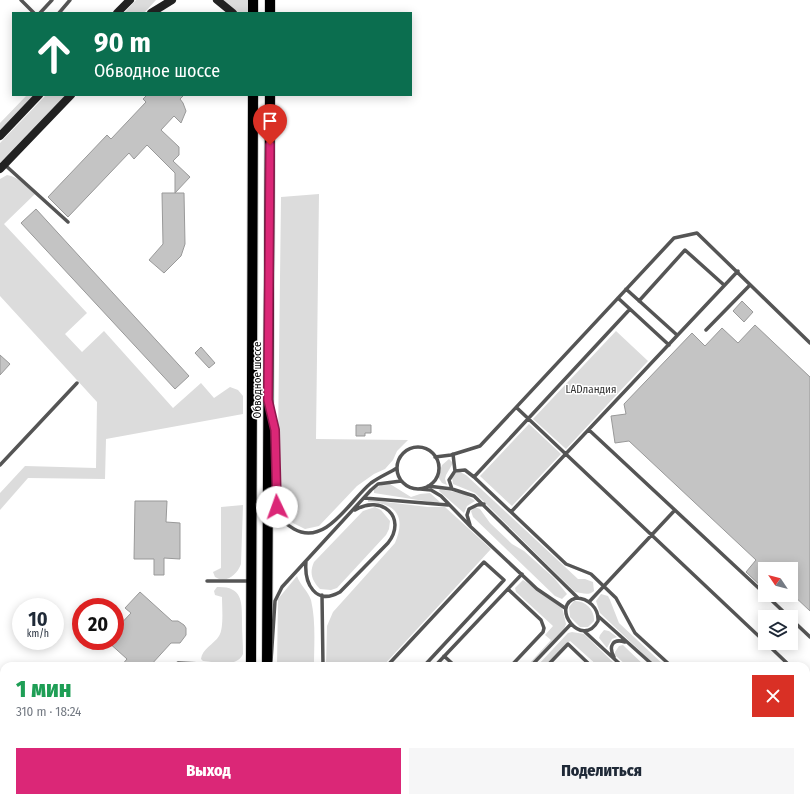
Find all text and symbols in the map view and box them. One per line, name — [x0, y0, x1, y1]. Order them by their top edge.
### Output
text: 90 m — [94, 26, 151, 59]
icon: ahead — [28, 28, 80, 80]
text: Обводное шоссе — [94, 60, 220, 82]
pin — [253, 104, 287, 145]
icon: arrive — [259, 110, 281, 132]
street label: Обводное шоссе — [251, 341, 264, 419]
park label: LADландия — [566, 383, 616, 396]
position arrow — [256, 486, 298, 528]
north arrow — [758, 562, 798, 602]
map controls — [758, 562, 798, 650]
speed limit sign: 20 — [72, 598, 124, 650]
text: 10 — [28, 607, 48, 631]
button: layers — [758, 610, 798, 650]
text: km/h — [27, 628, 49, 640]
text: 1 мин — [16, 675, 71, 703]
button: close — [752, 675, 794, 717]
text: 310 m · 18:24 — [16, 704, 81, 719]
button: Выход — [16, 748, 401, 794]
button: Поделиться — [409, 748, 794, 794]

